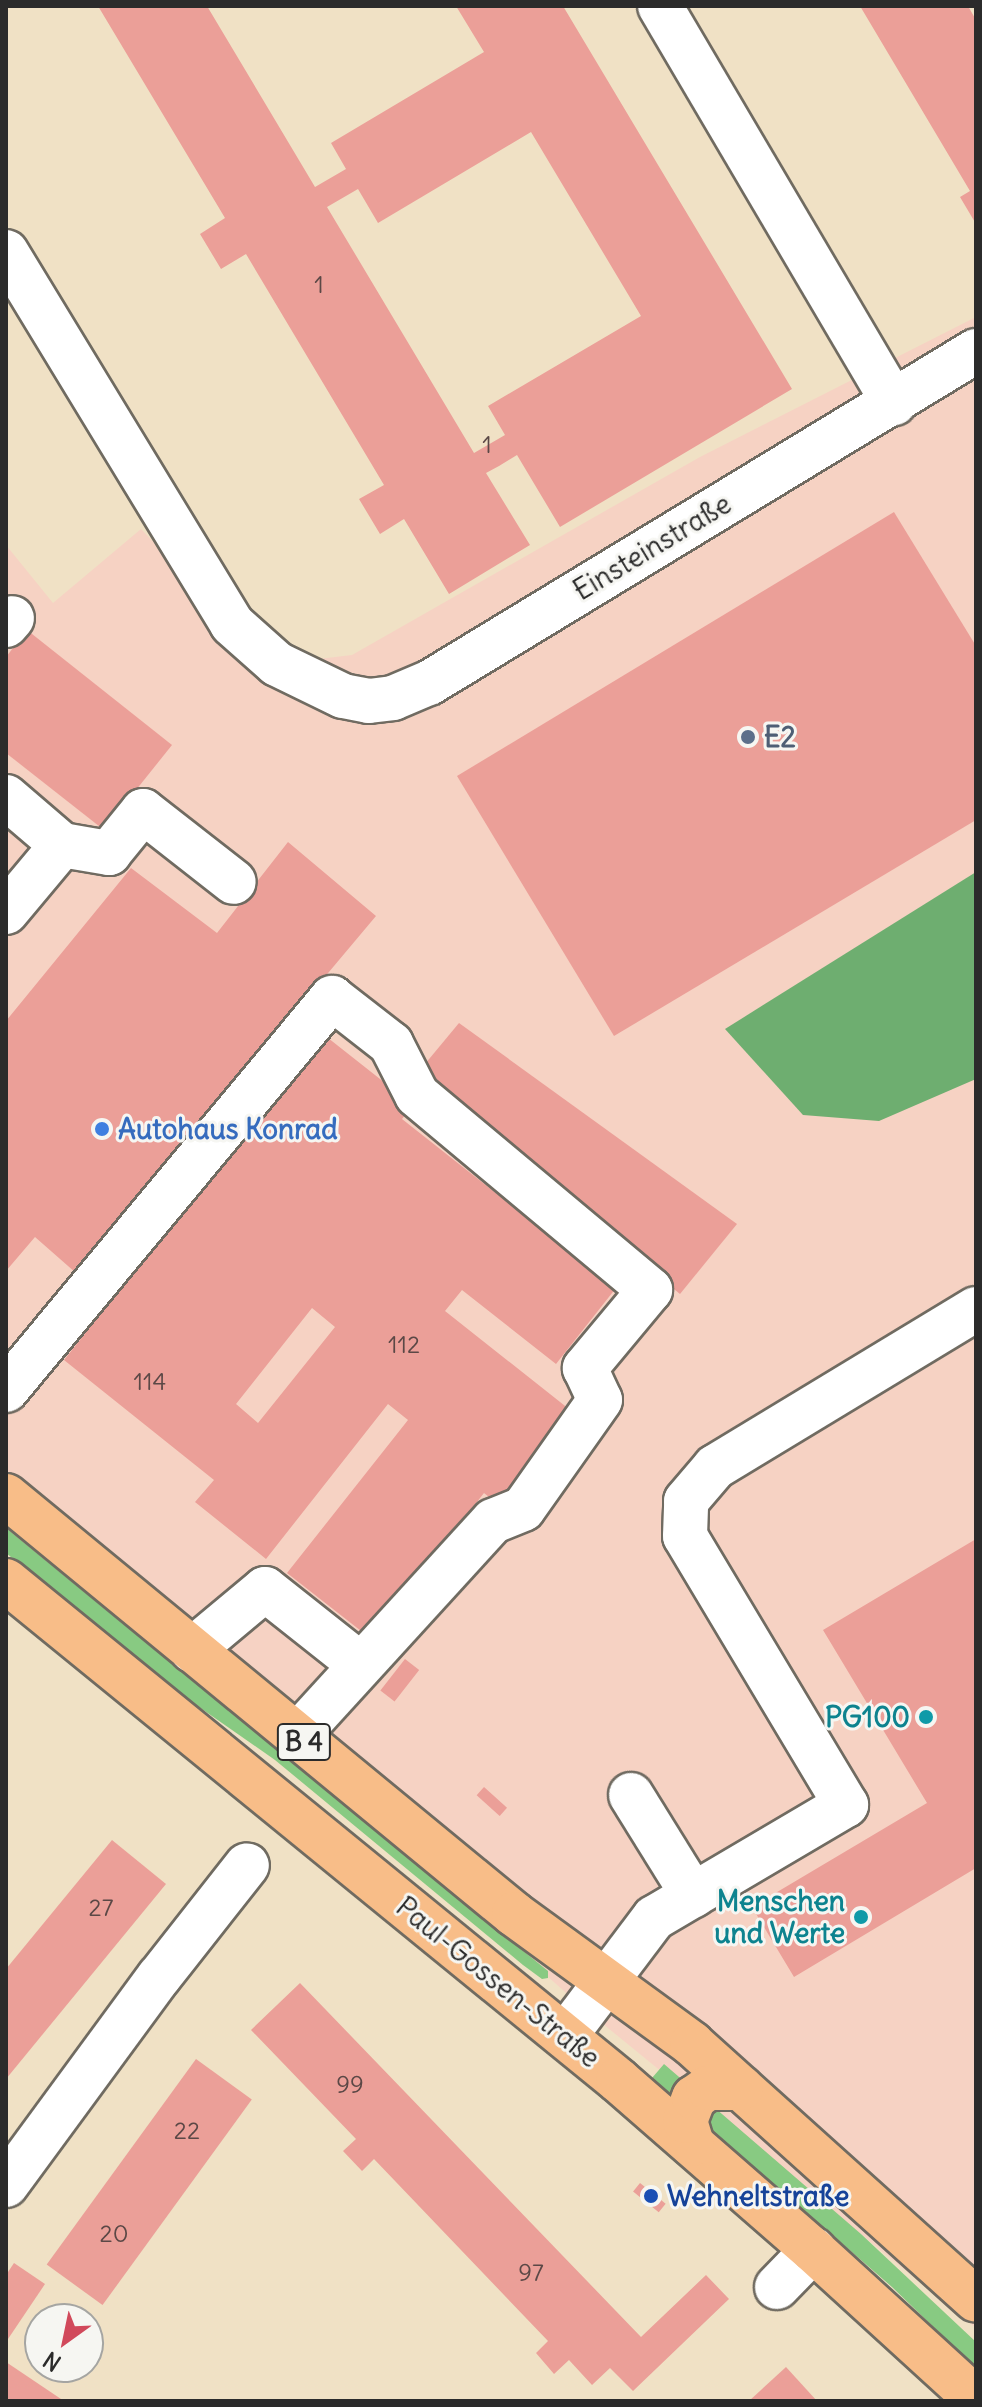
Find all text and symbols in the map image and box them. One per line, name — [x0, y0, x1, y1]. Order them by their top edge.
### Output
house number: 1 — [314, 271, 324, 299]
house number: 1 — [482, 431, 492, 459]
street label: Einsteinstraße — [567, 487, 737, 607]
place label: E2 — [764, 720, 796, 754]
marker: E2 — [739, 728, 757, 746]
place label: Autohaus Konrad — [118, 1112, 338, 1146]
marker: Autohaus Konrad — [93, 1120, 111, 1138]
house number: 112 — [388, 1331, 420, 1359]
house number: 114 — [134, 1368, 166, 1396]
place label: PG100 — [825, 1700, 910, 1734]
marker: PG100 — [917, 1708, 935, 1726]
road number: B 4 — [276, 1720, 332, 1764]
place label: Menschen und Werte — [714, 1884, 845, 1950]
street label: Paul-Gossen-Straße — [389, 1890, 607, 2074]
house number: 27 — [89, 1894, 113, 1922]
marker: Menschen und Werte — [852, 1908, 870, 1926]
house number: 99 — [336, 2071, 364, 2099]
house number: 22 — [174, 2117, 200, 2145]
place label: Wehneltstraße — [667, 2179, 849, 2213]
marker: Wehneltstraße — [642, 2187, 660, 2205]
house number: 20 — [100, 2220, 128, 2248]
house number: 97 — [518, 2259, 544, 2287]
north arrow — [24, 2303, 104, 2383]
text: N — [38, 2346, 66, 2377]

